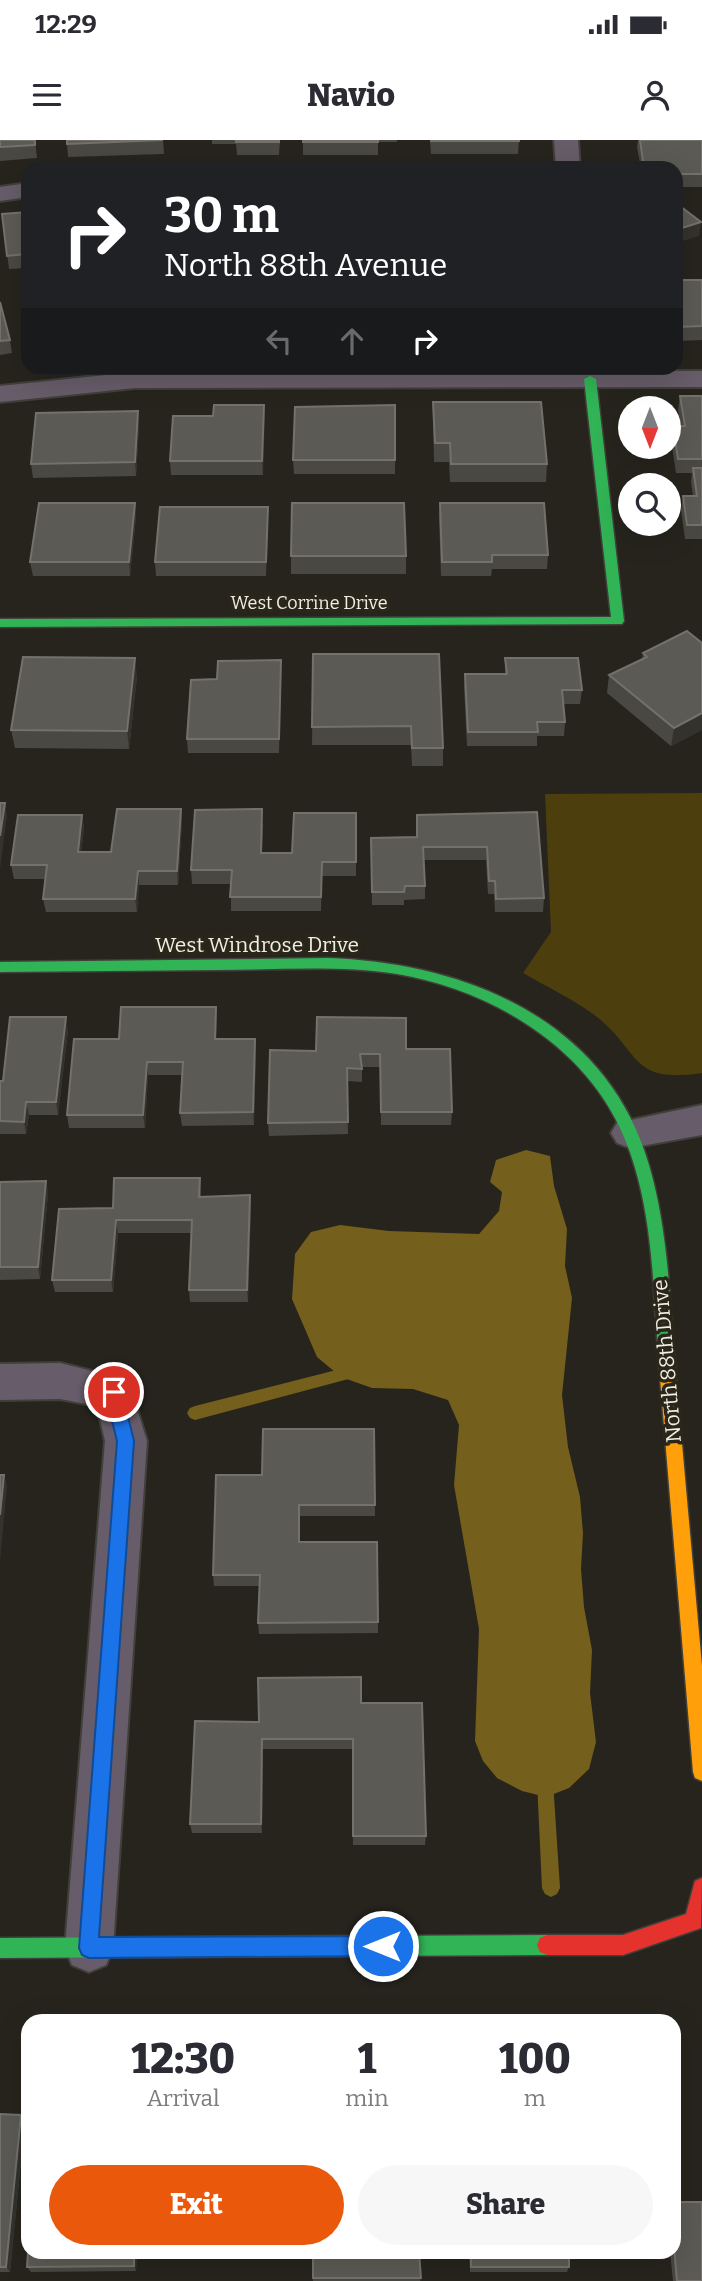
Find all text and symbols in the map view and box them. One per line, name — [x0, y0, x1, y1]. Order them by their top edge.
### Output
text: 12:29 — [35, 9, 97, 40]
icon: menu — [28, 76, 66, 114]
text: Navio — [307, 76, 395, 114]
icon: person — [636, 76, 674, 114]
text: 30 m — [164, 186, 279, 245]
icon: right — [49, 189, 140, 280]
text: North 88th Avenue — [164, 246, 447, 284]
icon: left — [260, 322, 298, 360]
icon: ahead — [333, 322, 371, 360]
icon: right — [406, 322, 444, 360]
north arrow — [618, 396, 681, 458]
map controls — [618, 396, 681, 536]
button: search — [618, 473, 681, 536]
street label: West Corrine Drive — [230, 592, 388, 614]
street label: West Windrose Drive — [155, 932, 359, 958]
street label: North 88th Drive — [647, 1278, 687, 1444]
pin — [84, 1362, 144, 1422]
icon: arrive — [95, 1373, 133, 1411]
position arrow — [346, 1909, 420, 1983]
text: 12:30 — [131, 2034, 235, 2084]
text: 1 — [358, 2034, 376, 2084]
text: 100 — [499, 2034, 571, 2084]
text: Arrival — [147, 2084, 220, 2112]
text: min — [345, 2084, 389, 2112]
text: m — [524, 2084, 546, 2112]
button: Exit — [49, 2165, 344, 2245]
button: Share — [358, 2165, 653, 2245]

